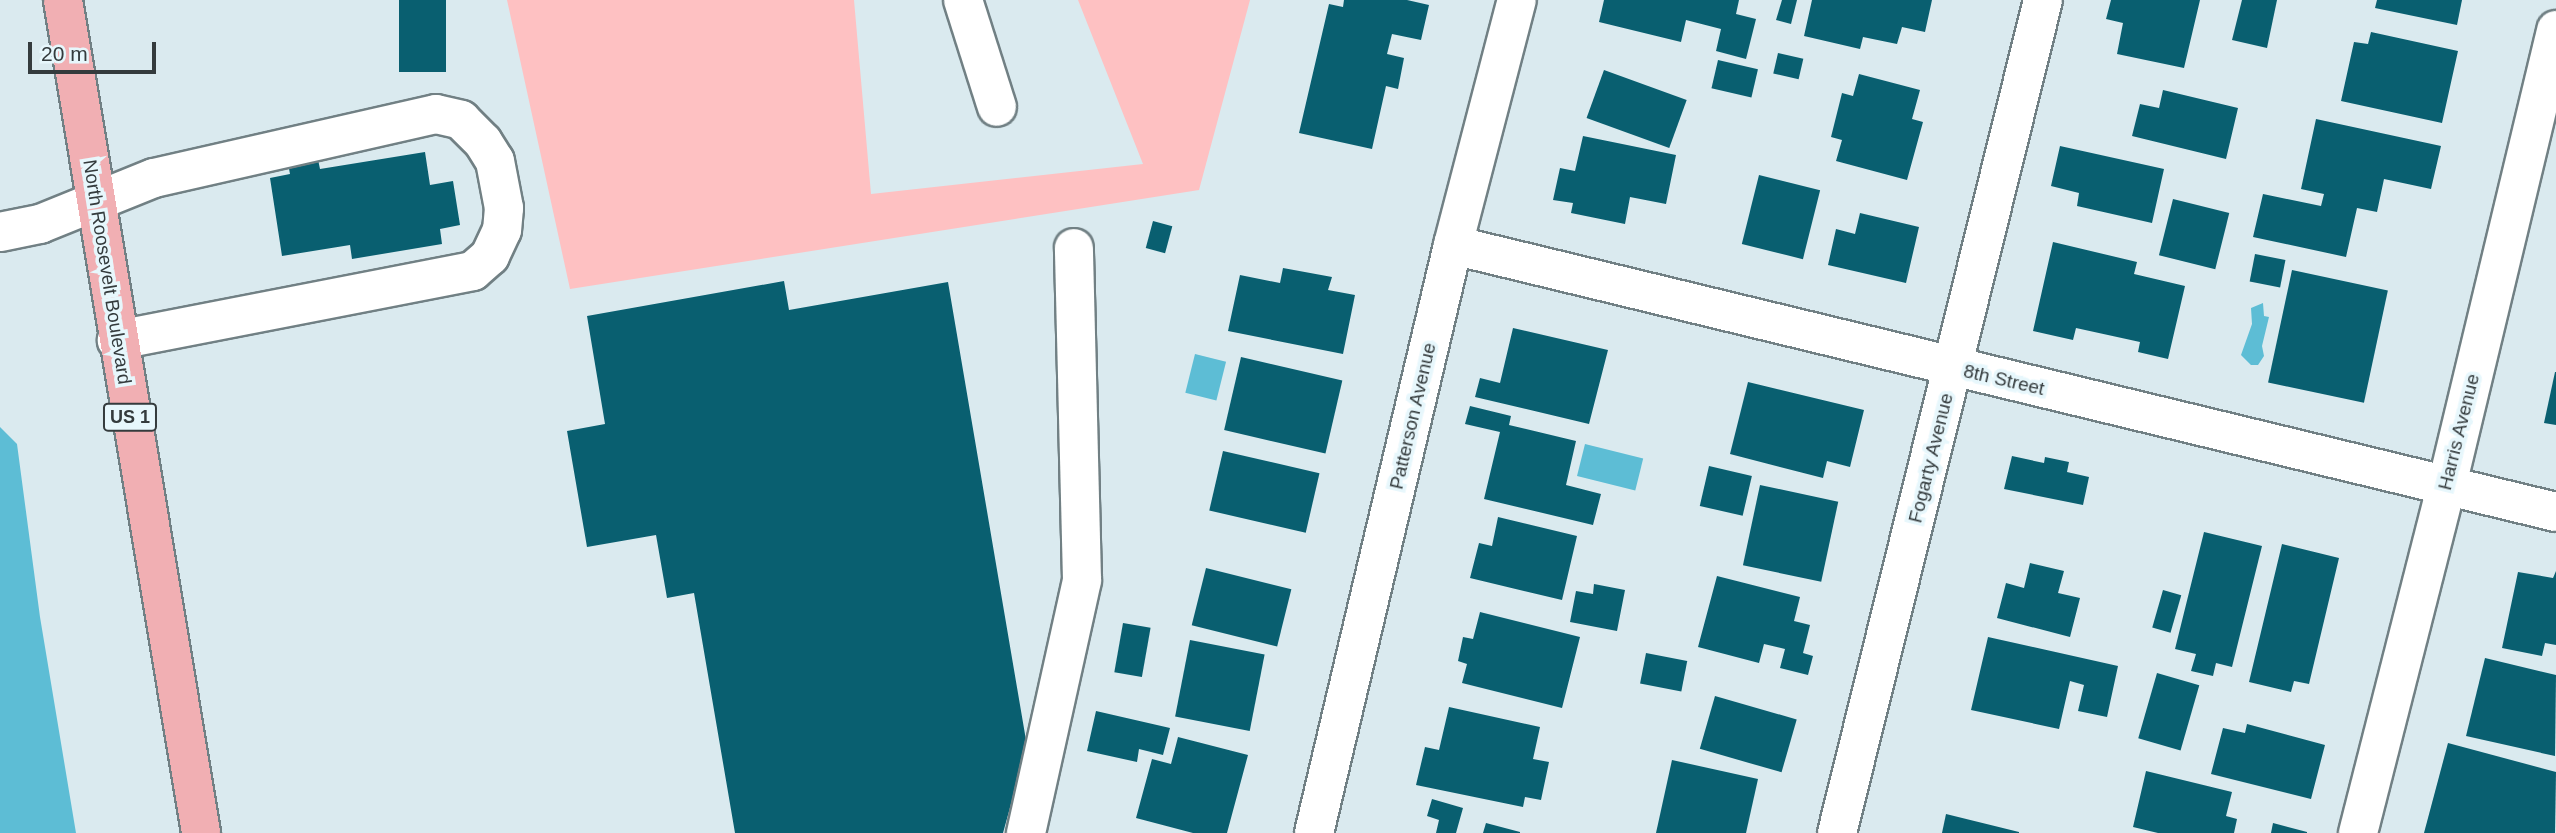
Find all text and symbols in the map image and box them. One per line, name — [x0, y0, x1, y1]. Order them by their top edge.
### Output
scale bar — [32, 28, 159, 72]
text: 20 m — [41, 42, 88, 65]
street label: North Roosevelt Boulevard — [78, 158, 136, 386]
street label: Patterson Avenue — [1385, 340, 1441, 492]
street label: 8th Street — [1961, 360, 2047, 400]
street label: Harris Avenue — [2433, 371, 2485, 493]
street label: Fogarty Avenue — [1904, 390, 1958, 526]
road number: US 1 — [102, 402, 158, 432]

